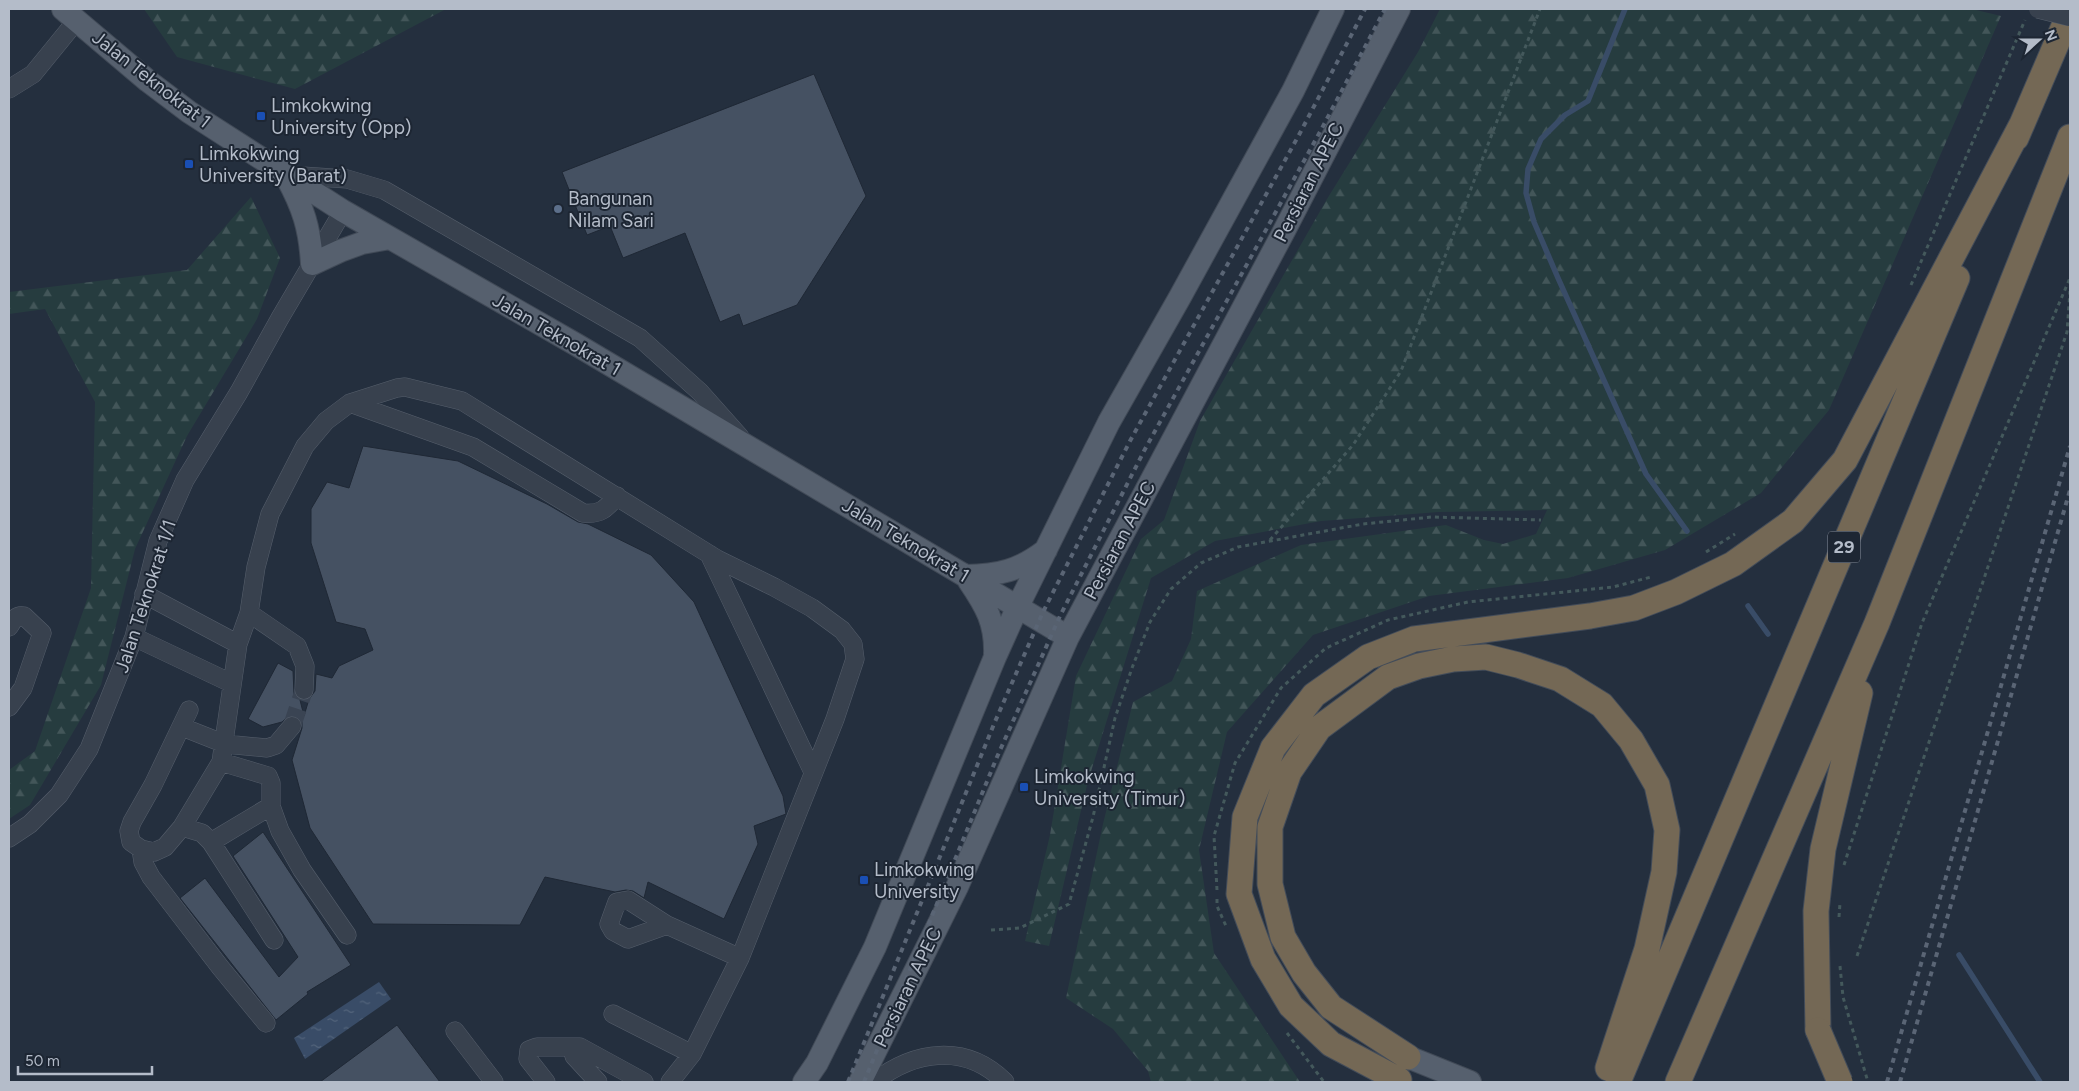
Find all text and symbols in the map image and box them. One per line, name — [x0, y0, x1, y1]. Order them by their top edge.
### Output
north arrow — [2014, 15, 2064, 65]
street label: Jalan Teknokrat 1 — [88, 26, 216, 133]
text: N — [2041, 27, 2061, 44]
place label: Limkokwing University (Opp) — [271, 94, 412, 139]
marker: Limkokwing University (Opp) — [255, 110, 267, 122]
street label: Persiaran APEC — [1269, 118, 1349, 246]
place label: Limkokwing University (Barat) — [199, 142, 347, 187]
marker: Limkokwing University (Barat) — [183, 158, 195, 170]
place label: Bangunan Nilam Sari — [568, 187, 654, 232]
marker: Bangunan Nilam Sari — [552, 203, 564, 215]
street label: Jalan Teknokrat 1 — [489, 288, 625, 380]
street label: Persiaran APEC — [1079, 477, 1160, 603]
street label: Jalan Teknokrat 1 — [838, 493, 973, 587]
street label: Jalan Teknokrat 1/1 — [110, 517, 181, 676]
road number: 29 — [1828, 532, 1860, 562]
place label: Limkokwing University (Timur) — [1034, 765, 1186, 810]
marker: Limkokwing University (Timur) — [1018, 781, 1030, 793]
place label: Limkokwing University — [874, 858, 975, 903]
marker: Limkokwing University — [858, 874, 870, 886]
street label: Persiaran APEC — [868, 923, 947, 1051]
scale bar — [18, 1044, 151, 1076]
text: 50 m — [25, 1052, 60, 1070]

